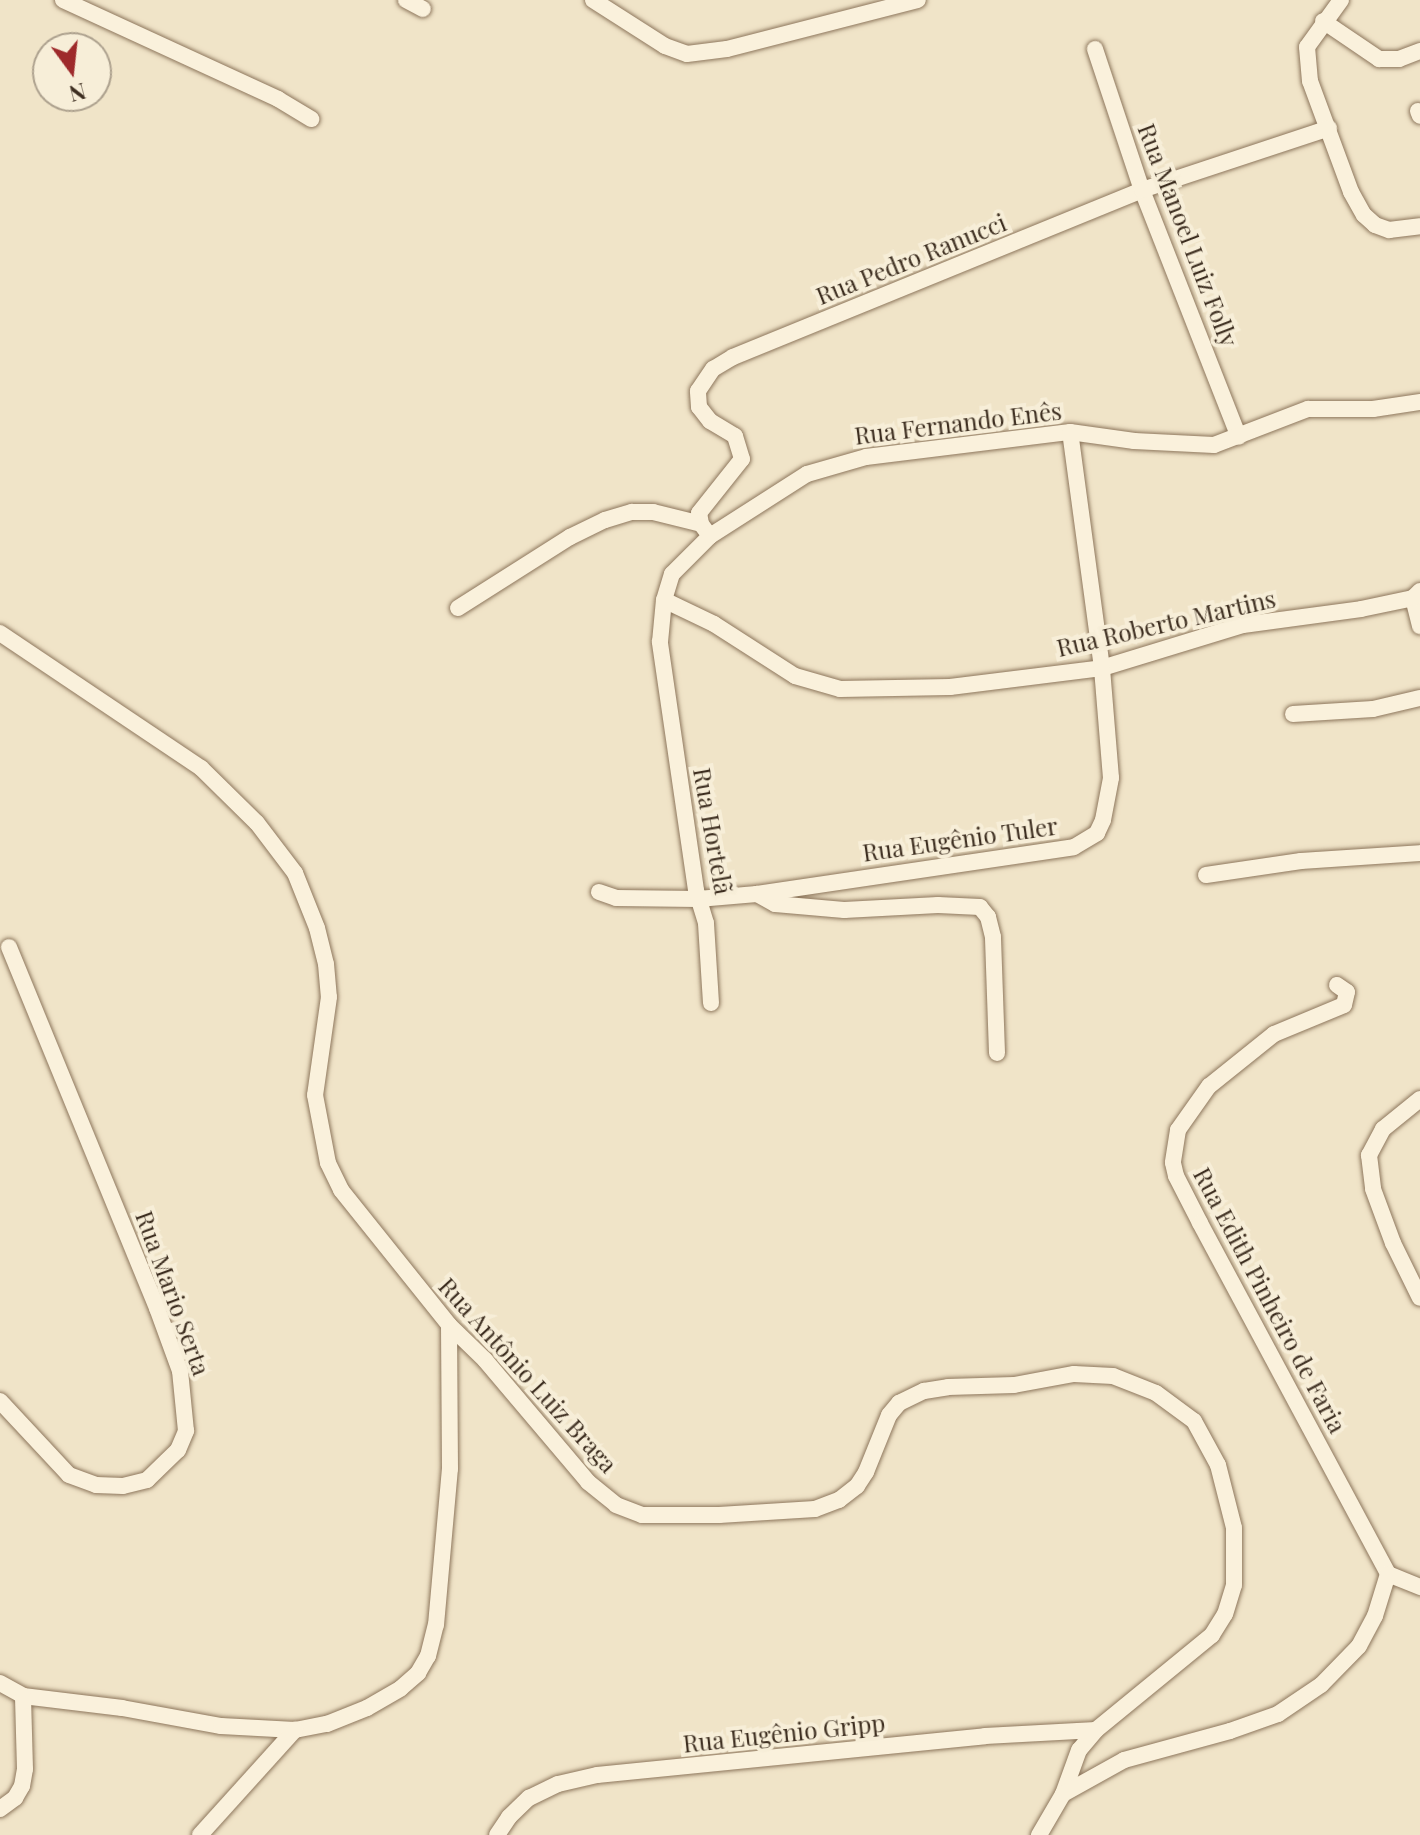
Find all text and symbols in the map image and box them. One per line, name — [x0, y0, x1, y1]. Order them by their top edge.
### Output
north arrow — [32, 32, 112, 112]
text: N — [66, 77, 89, 110]
street label: Rua Manoel Luiz Folly — [1132, 119, 1244, 351]
street label: Rua Pedro Ranucci — [812, 208, 1010, 310]
street label: Rua Fernando Enês — [853, 396, 1063, 450]
street label: Rua Roberto Martins — [1054, 584, 1278, 662]
street label: Rua Hortelã — [688, 765, 738, 897]
street label: Rua Eugênio Tuler — [860, 811, 1060, 867]
street label: Rua Edith Pinheiro de Faria — [1188, 1162, 1352, 1438]
street label: Rua Mario Serta — [130, 1207, 216, 1379]
street label: Rua Antônio Luiz Braga — [433, 1271, 623, 1479]
street label: Rua Eugênio Gripp — [681, 1708, 887, 1758]

